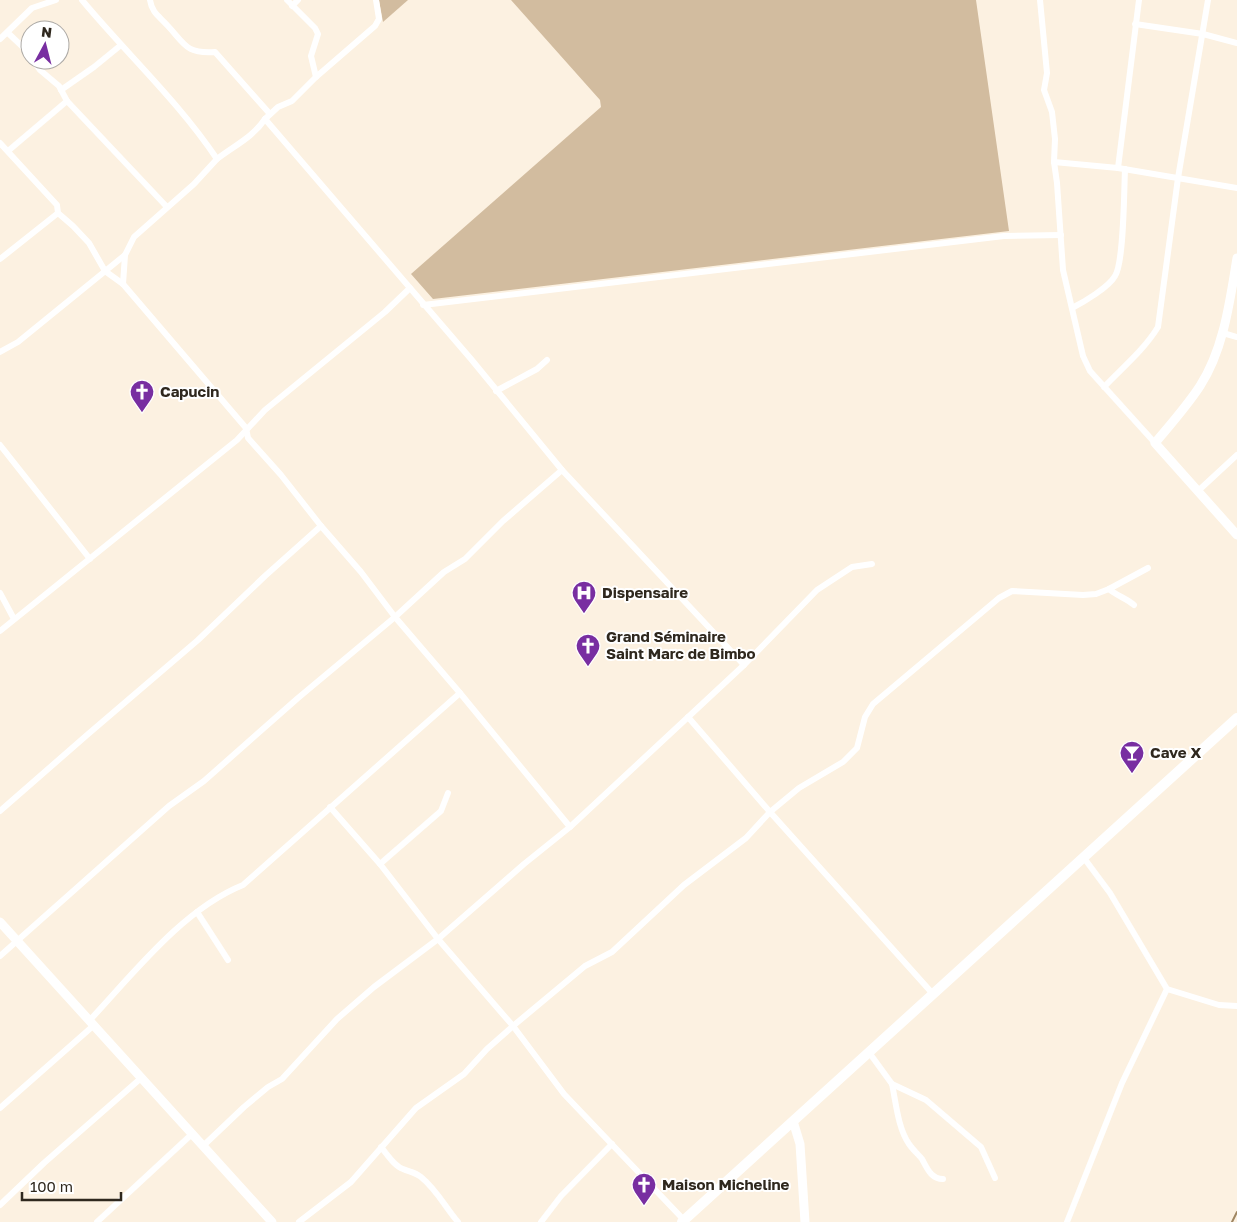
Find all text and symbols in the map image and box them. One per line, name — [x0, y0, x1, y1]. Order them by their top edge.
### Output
north arrow — [20, 20, 70, 70]
text: N — [40, 23, 53, 41]
church icon: Capucin — [129, 379, 155, 413]
place label: Capucin — [160, 382, 219, 400]
hospital icon: Dispensaire — [571, 580, 597, 614]
place label: Dispensaire — [602, 583, 688, 601]
place label: Grand Séminaire Saint Marc de Bimbo — [606, 627, 756, 662]
church icon: Grand Séminaire Saint Marc de Bimbo — [575, 633, 601, 667]
bar icon: Cave X — [1119, 740, 1145, 774]
place label: Cave X — [1150, 743, 1201, 761]
scale bar — [22, 1170, 121, 1202]
church icon: Maison Micheline — [631, 1172, 657, 1206]
place label: Maison Micheline — [662, 1175, 790, 1193]
text: 100 m — [30, 1177, 73, 1195]

